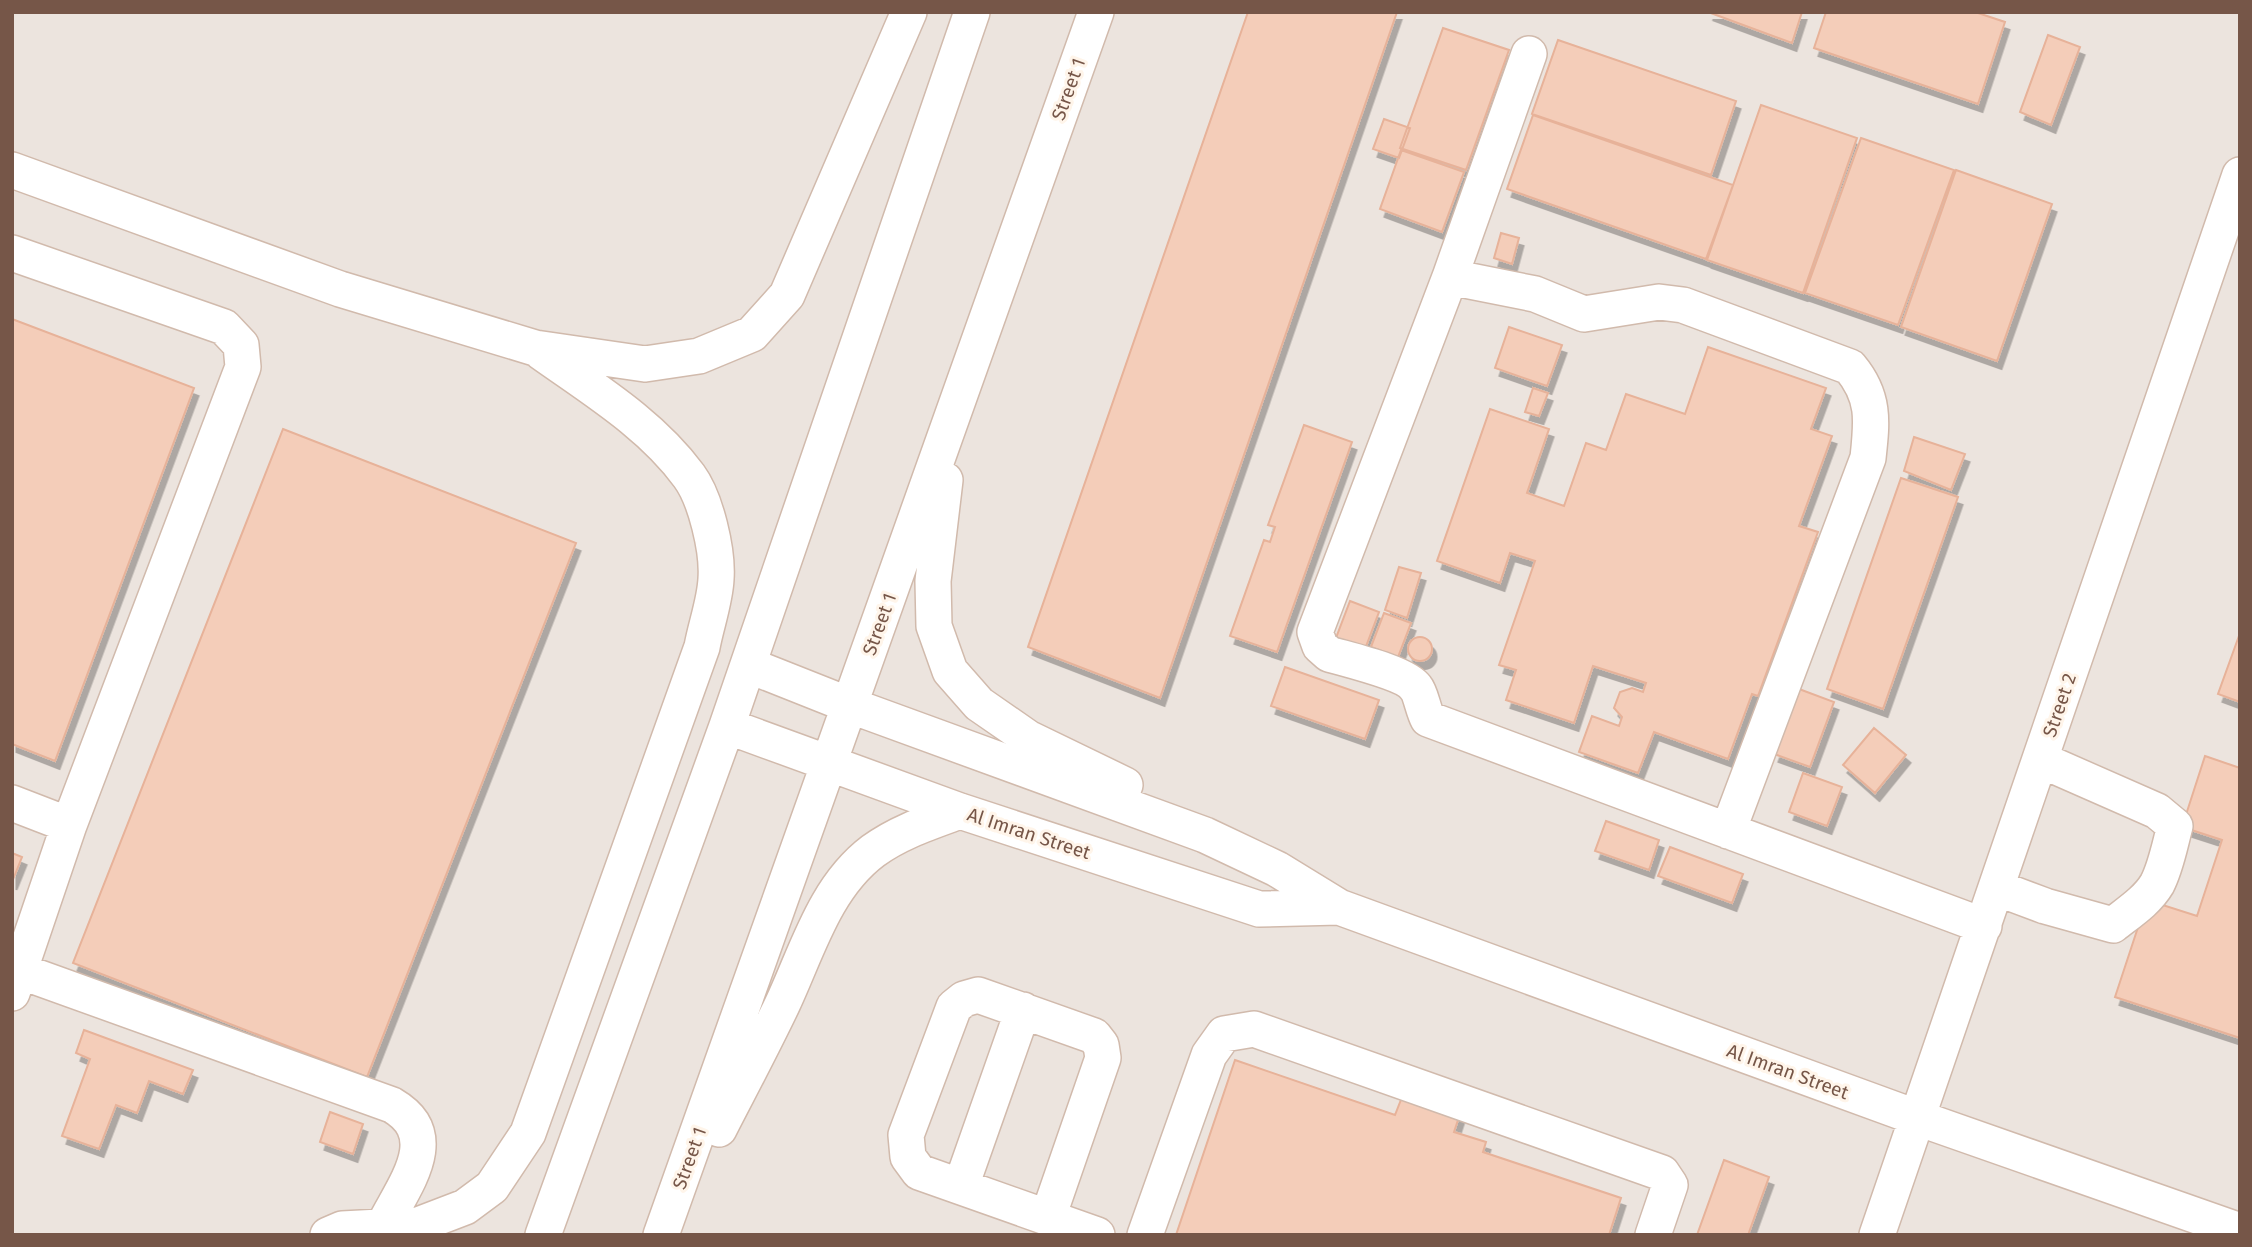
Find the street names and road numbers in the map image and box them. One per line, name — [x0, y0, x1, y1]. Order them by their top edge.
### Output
street label: Street 1 — [1047, 55, 1090, 124]
street label: Street 1 — [858, 590, 901, 659]
street label: Street 2 — [2038, 670, 2081, 740]
street label: Al Imran Street — [964, 803, 1093, 864]
street label: Al Imran Street — [1724, 1039, 1852, 1104]
street label: Street 1 — [668, 1124, 711, 1193]

